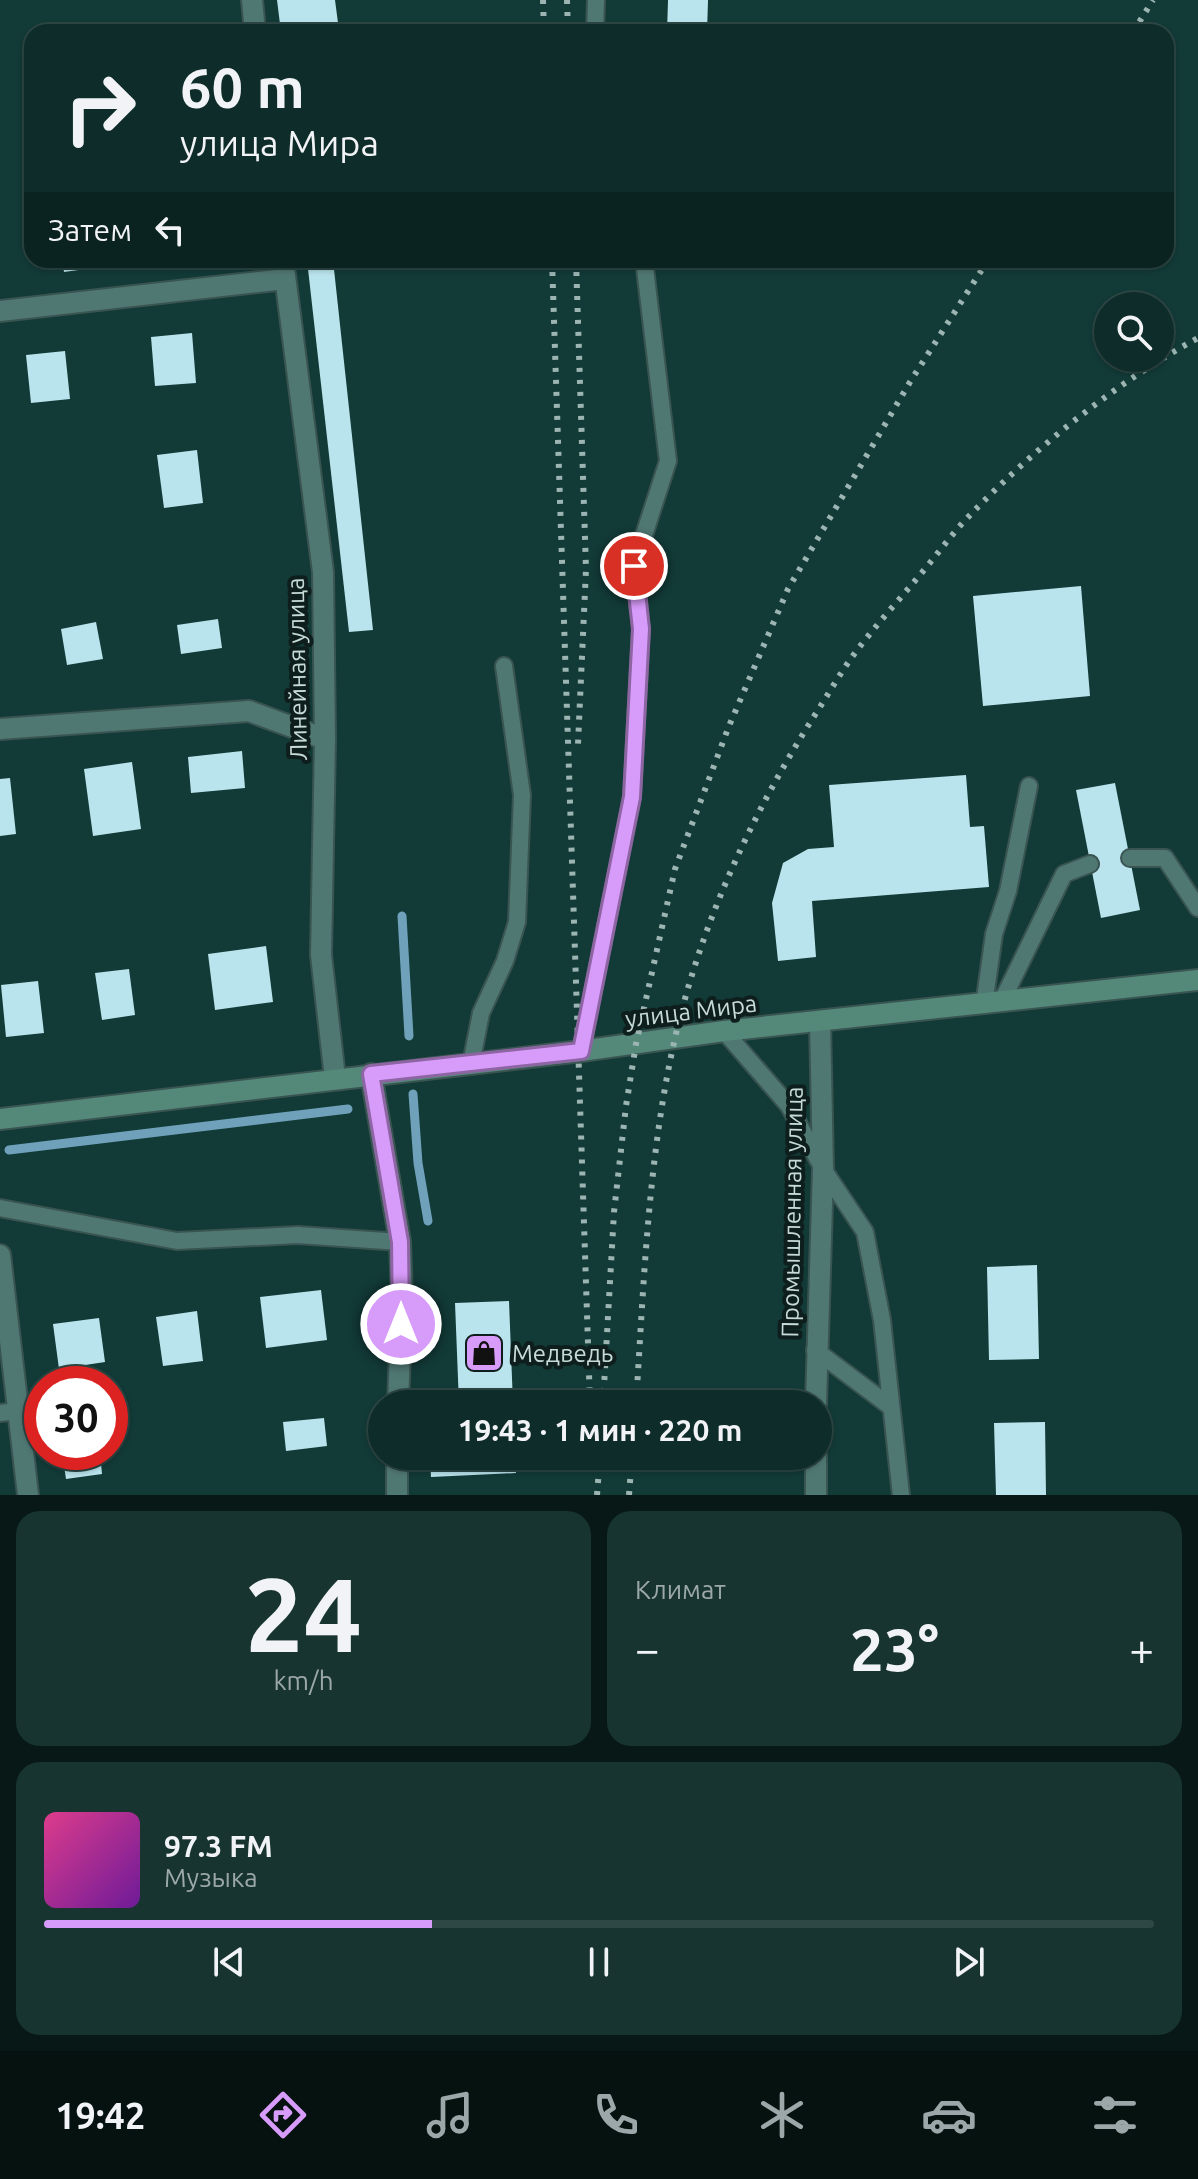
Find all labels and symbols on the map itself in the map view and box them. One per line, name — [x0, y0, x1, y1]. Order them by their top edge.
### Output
pin — [600, 532, 668, 600]
street label: Линейная улица — [282, 577, 312, 761]
street label: улица Мира — [624, 990, 758, 1032]
street label: Промышленная улица — [776, 1086, 808, 1338]
position arrow — [359, 1282, 443, 1366]
shop icon: Медведь — [463, 1332, 505, 1374]
place label: Медведь — [512, 1340, 613, 1367]
speed limit sign: 30 — [24, 1366, 128, 1470]

